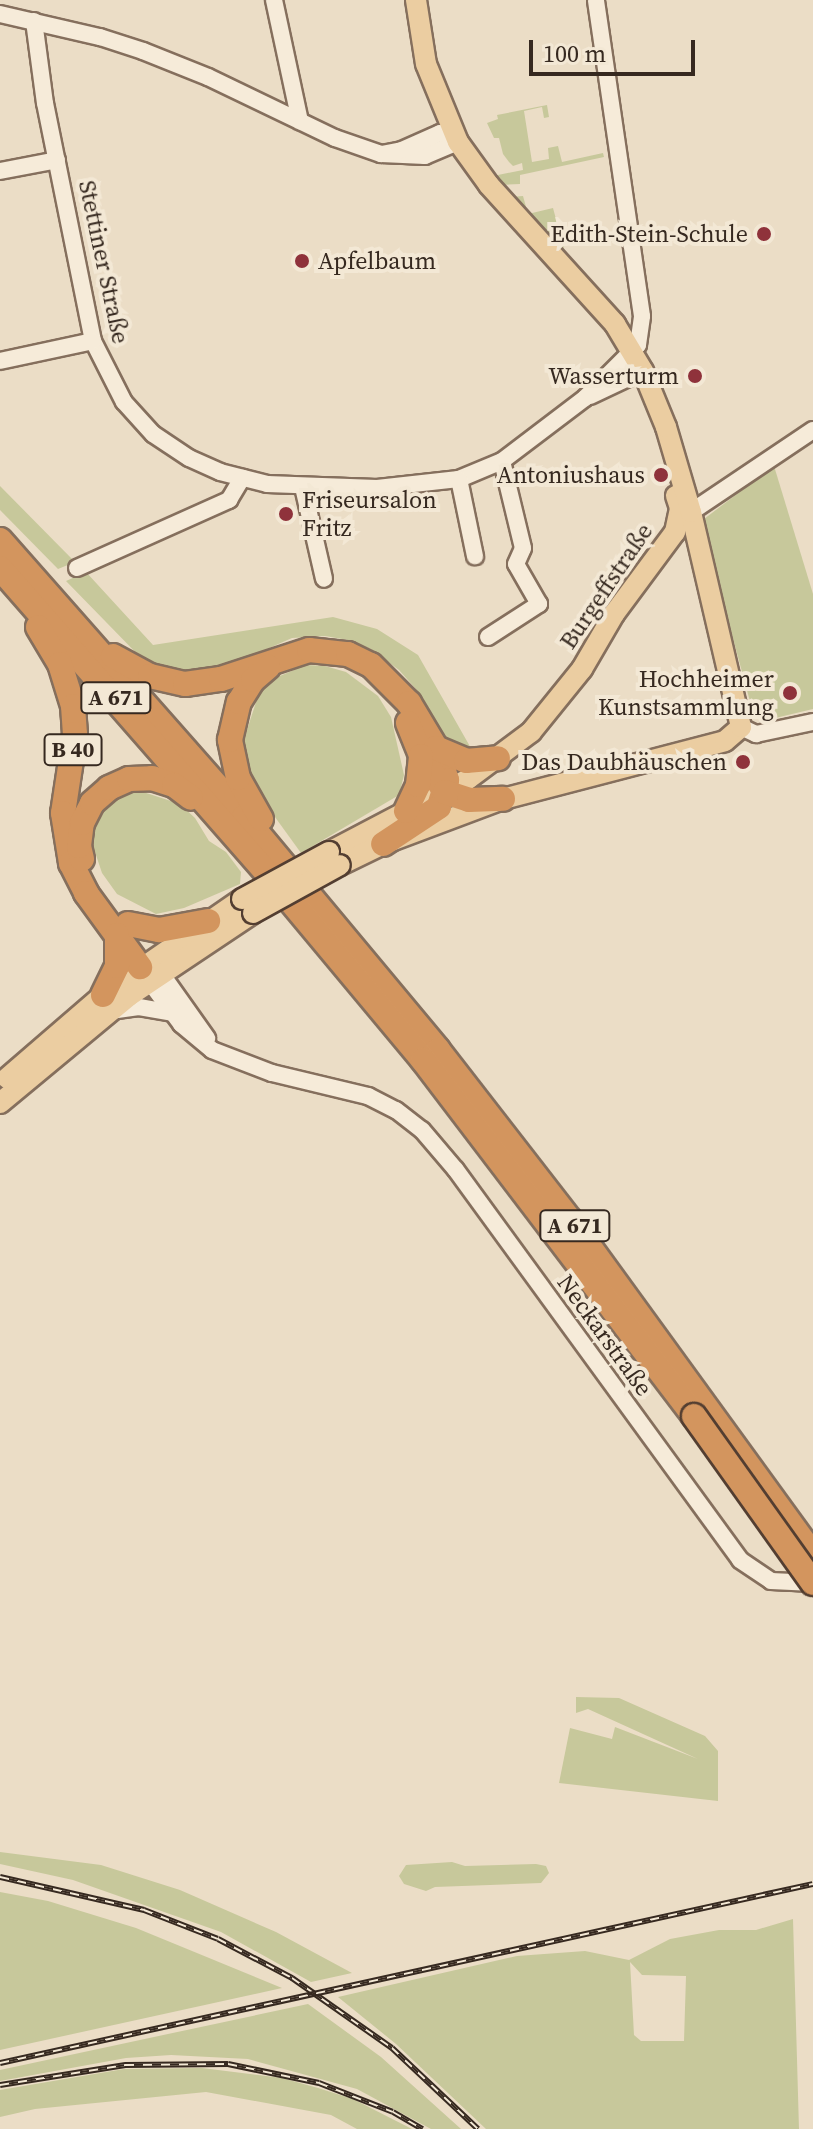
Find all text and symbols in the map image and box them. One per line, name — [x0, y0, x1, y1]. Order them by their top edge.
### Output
scale bar — [533, 24, 699, 74]
text: 100 m — [543, 37, 606, 70]
street label: Stettiner Straße — [73, 178, 135, 346]
place label: Edith-Stein-Schule — [550, 220, 748, 248]
marker: Edith-Stein-Schule — [755, 225, 773, 243]
place label: Apfelbaum — [318, 247, 436, 275]
marker: Apfelbaum — [293, 252, 311, 270]
place label: Wasserturm — [548, 362, 679, 390]
marker: Wasserturm — [686, 367, 704, 385]
place label: Antoniushaus — [497, 461, 645, 489]
marker: Antoniushaus — [652, 466, 670, 484]
place label: Friseursalon Fritz — [302, 486, 437, 542]
marker: Friseursalon Fritz — [277, 505, 295, 523]
street label: Burgeffstraße — [553, 518, 659, 654]
place label: Hochheimer Kunstsammlung — [598, 665, 774, 721]
road number: A 671 — [80, 680, 152, 716]
marker: Hochheimer Kunstsammlung — [781, 684, 799, 702]
road number: B 40 — [43, 732, 103, 768]
place label: Das Daubhäuschen — [521, 748, 727, 776]
marker: Das Daubhäuschen — [734, 753, 752, 771]
road number: A 671 — [539, 1208, 611, 1244]
street label: Neckarstraße — [551, 1269, 659, 1401]

